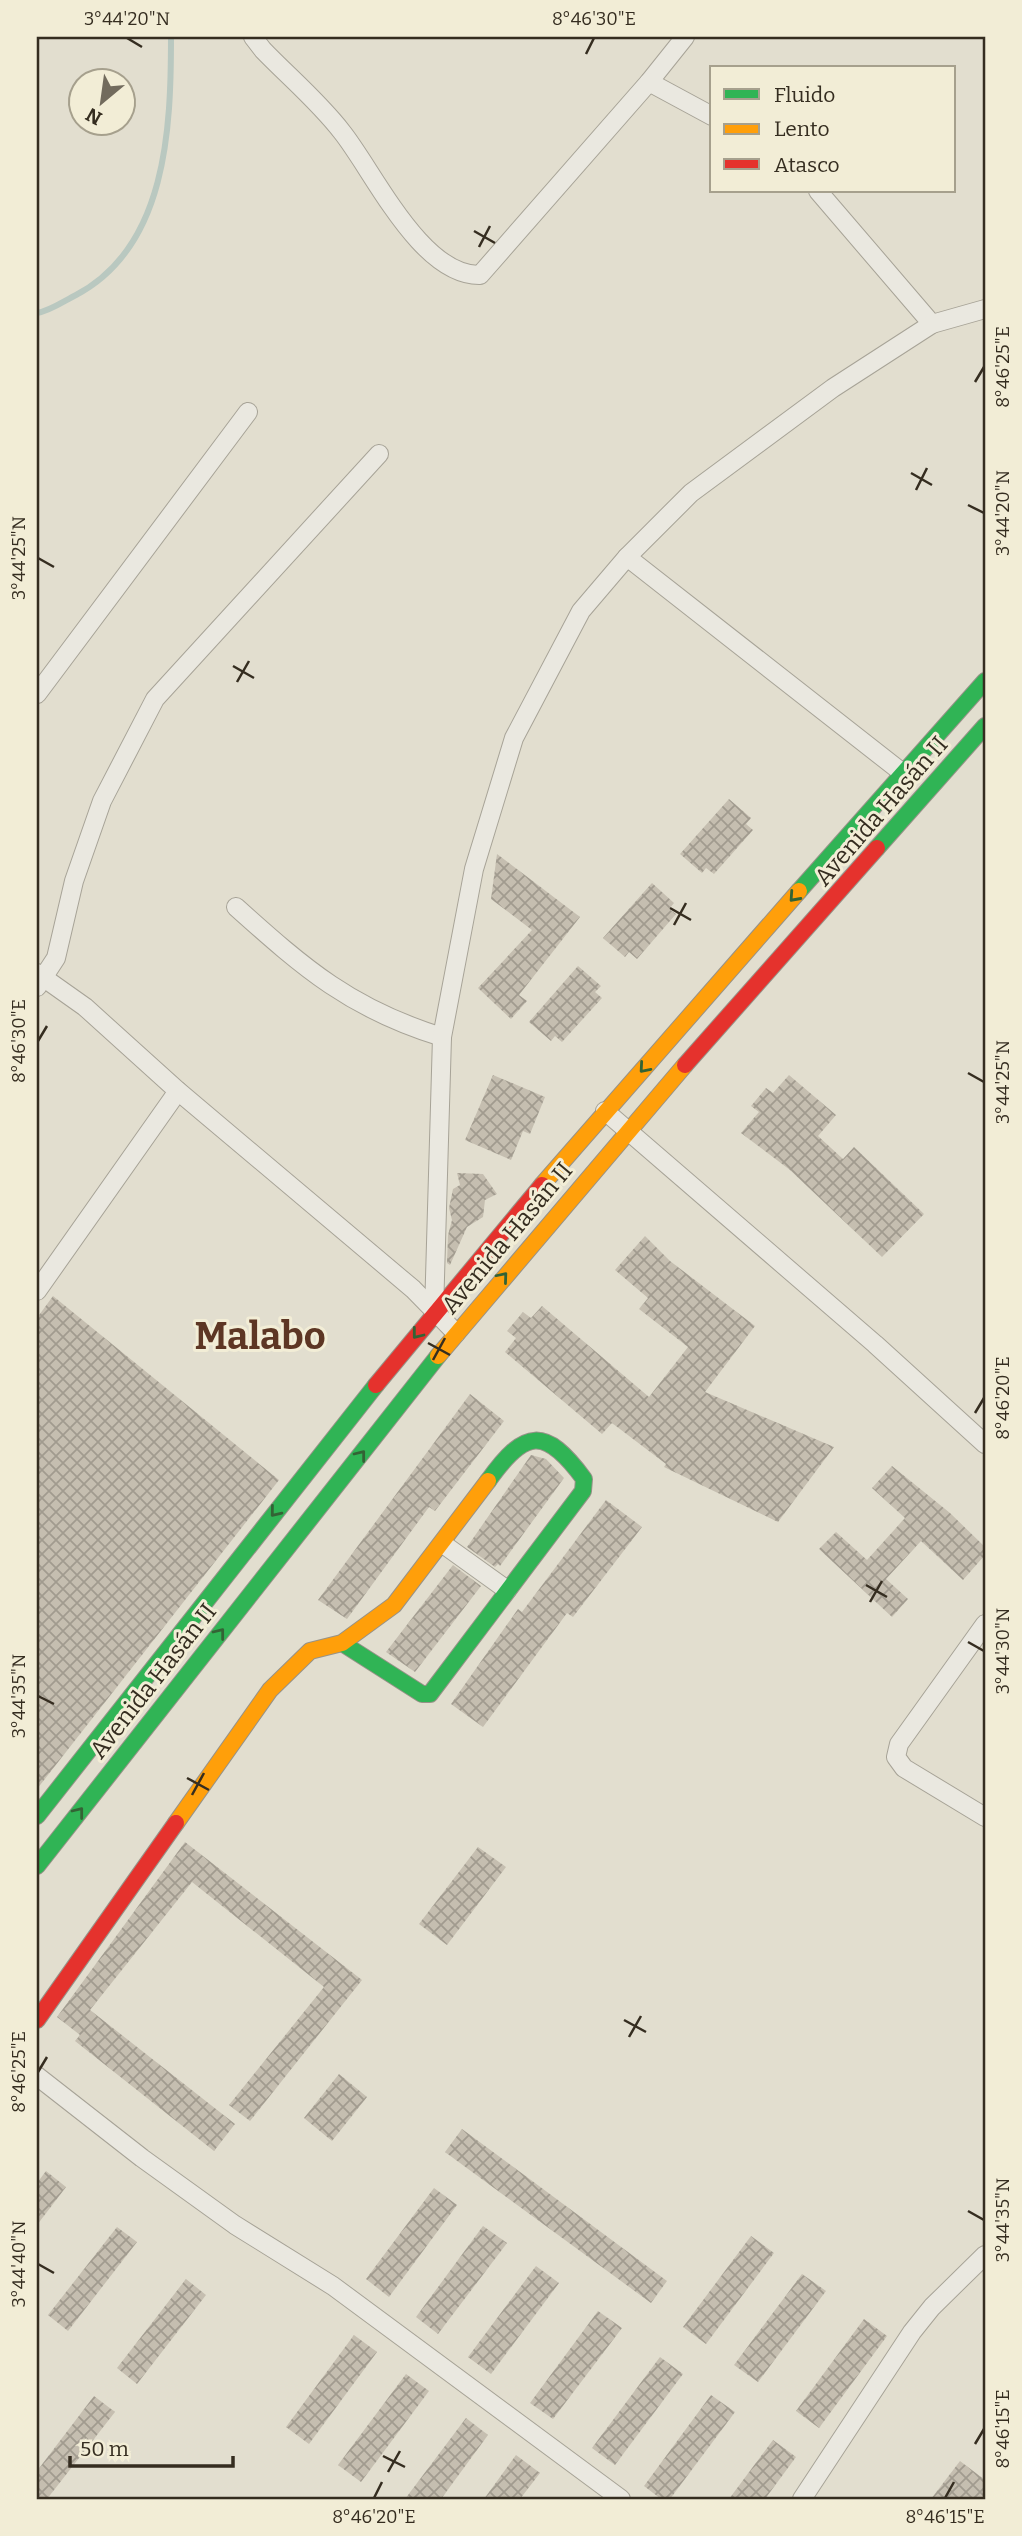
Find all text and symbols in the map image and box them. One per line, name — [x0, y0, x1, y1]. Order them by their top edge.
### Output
text: 3°44'20"N — [84, 8, 170, 30]
text: 8°46'30"E — [552, 8, 636, 30]
north arrow — [66, 66, 136, 136]
legend — [710, 66, 956, 192]
text: Fluido — [774, 82, 835, 108]
text: N — [82, 103, 106, 130]
text: Lento — [774, 116, 830, 142]
text: Atasco — [774, 152, 840, 178]
text: 8°46'25"E — [992, 326, 1014, 408]
text: 3°44'20"N — [992, 470, 1014, 556]
text: 3°44'25"N — [8, 516, 30, 600]
street label: Avenida Hasán II — [809, 731, 953, 891]
one-way arrow — [790, 889, 802, 902]
text: 8°46'30"E — [8, 999, 30, 1083]
text: 3°44'25"N — [992, 1040, 1014, 1124]
one-way arrow — [640, 1059, 652, 1072]
street label: Avenida Hasán II — [436, 1157, 578, 1319]
one-way arrow — [495, 1273, 507, 1286]
district label: Malabo — [194, 1313, 326, 1359]
one-way arrow — [412, 1327, 425, 1339]
text: 8°46'20"E — [992, 1356, 1014, 1440]
one-way arrow — [352, 1450, 365, 1462]
one-way arrow — [271, 1504, 283, 1517]
street label: Avenida Hasán II — [84, 1598, 222, 1764]
text: 3°44'30"N — [992, 1608, 1014, 1694]
one-way arrow — [211, 1629, 224, 1641]
text: 3°44'35"N — [8, 1654, 30, 1738]
one-way arrow — [71, 1808, 83, 1821]
text: 8°46'25"E — [8, 2031, 30, 2113]
text: 3°44'35"N — [992, 2178, 1014, 2262]
text: 3°44'40"N — [8, 2221, 30, 2307]
text: 8°46'15"E — [992, 2389, 1014, 2469]
scale bar — [70, 2424, 233, 2468]
text: 50 m — [80, 2436, 129, 2462]
text: 8°46'20"E — [332, 2506, 416, 2528]
text: 8°46'15"E — [905, 2506, 985, 2528]

